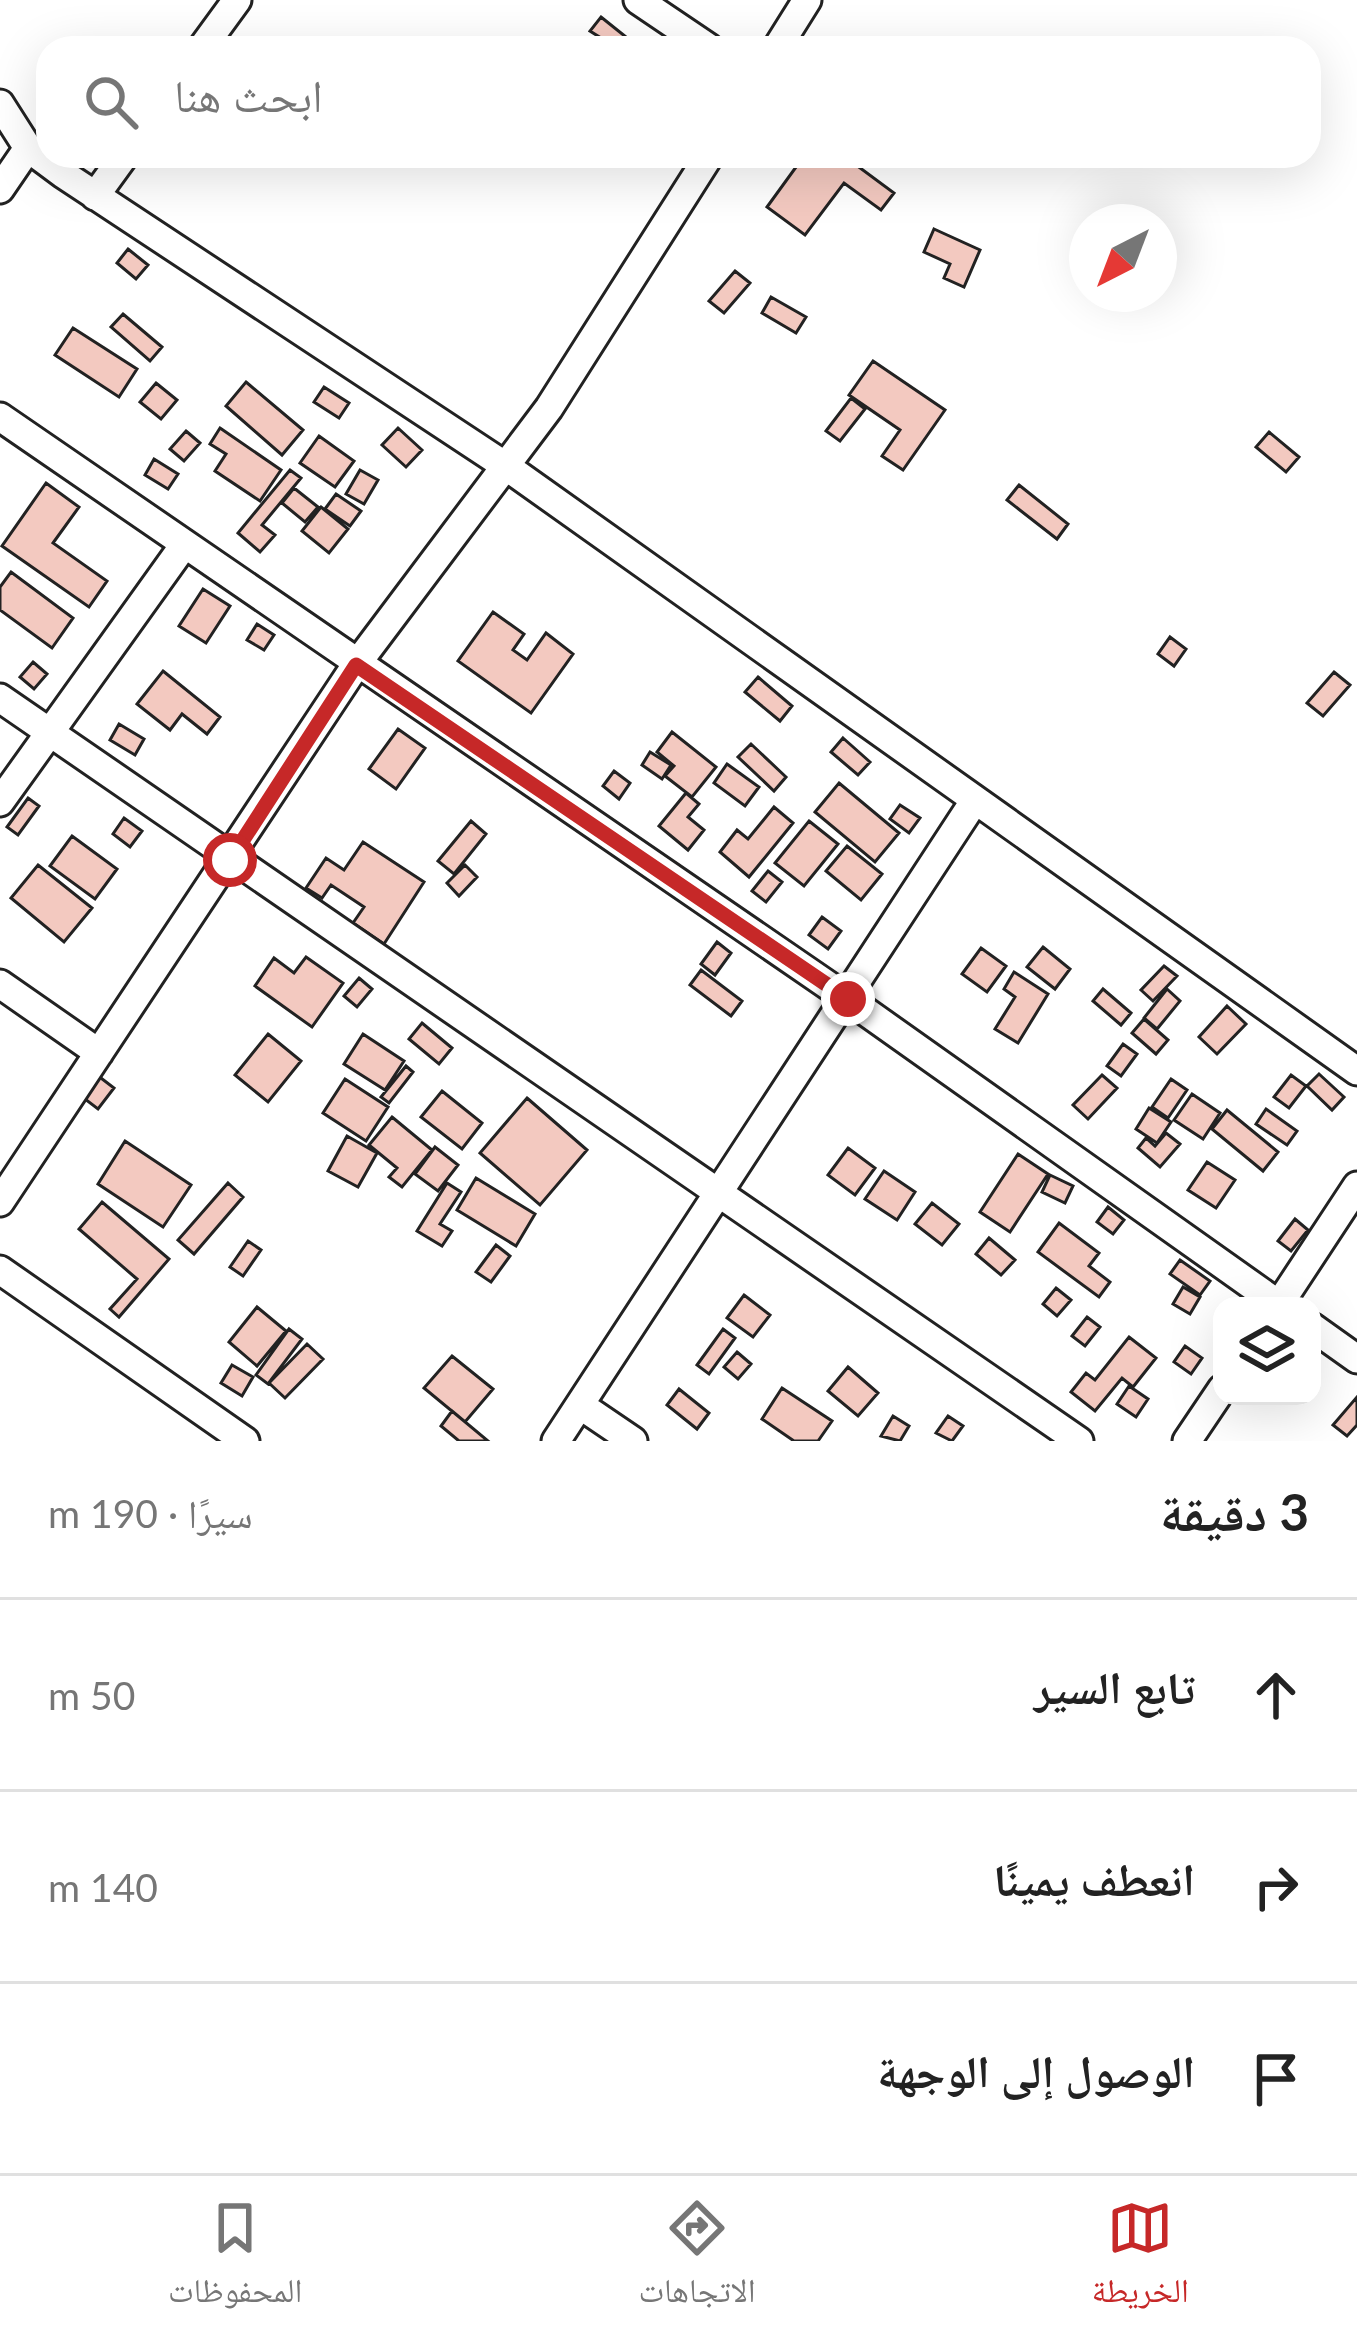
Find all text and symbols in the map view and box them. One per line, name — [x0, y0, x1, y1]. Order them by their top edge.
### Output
search box — [36, 36, 1321, 168]
text: ابحث هنا — [174, 68, 323, 122]
icon: search — [78, 69, 144, 135]
north arrow — [1069, 204, 1177, 312]
route start — [203, 833, 257, 887]
route end — [821, 972, 875, 1026]
map controls — [1213, 1297, 1321, 1405]
button: layers — [1213, 1297, 1321, 1405]
text: 3 دقيقة — [1160, 1481, 1309, 1542]
text: سيرًا · 190 m — [48, 1490, 253, 1536]
text: تابع السير — [1034, 1660, 1195, 1714]
icon: ahead — [1243, 1662, 1309, 1728]
text: 50 m — [48, 1672, 135, 1718]
text: انعطف يمينًا — [993, 1852, 1195, 1906]
icon: right — [1243, 1854, 1309, 1920]
text: 140 m — [48, 1864, 158, 1910]
text: الوصول إلى الوجهة — [877, 2044, 1195, 2098]
icon: arrive — [1243, 2046, 1309, 2112]
tab: المحفوظات — [168, 2195, 302, 2323]
tab: الاتجاهات — [638, 2195, 756, 2323]
tab: الخريطة — [1092, 2195, 1189, 2323]

